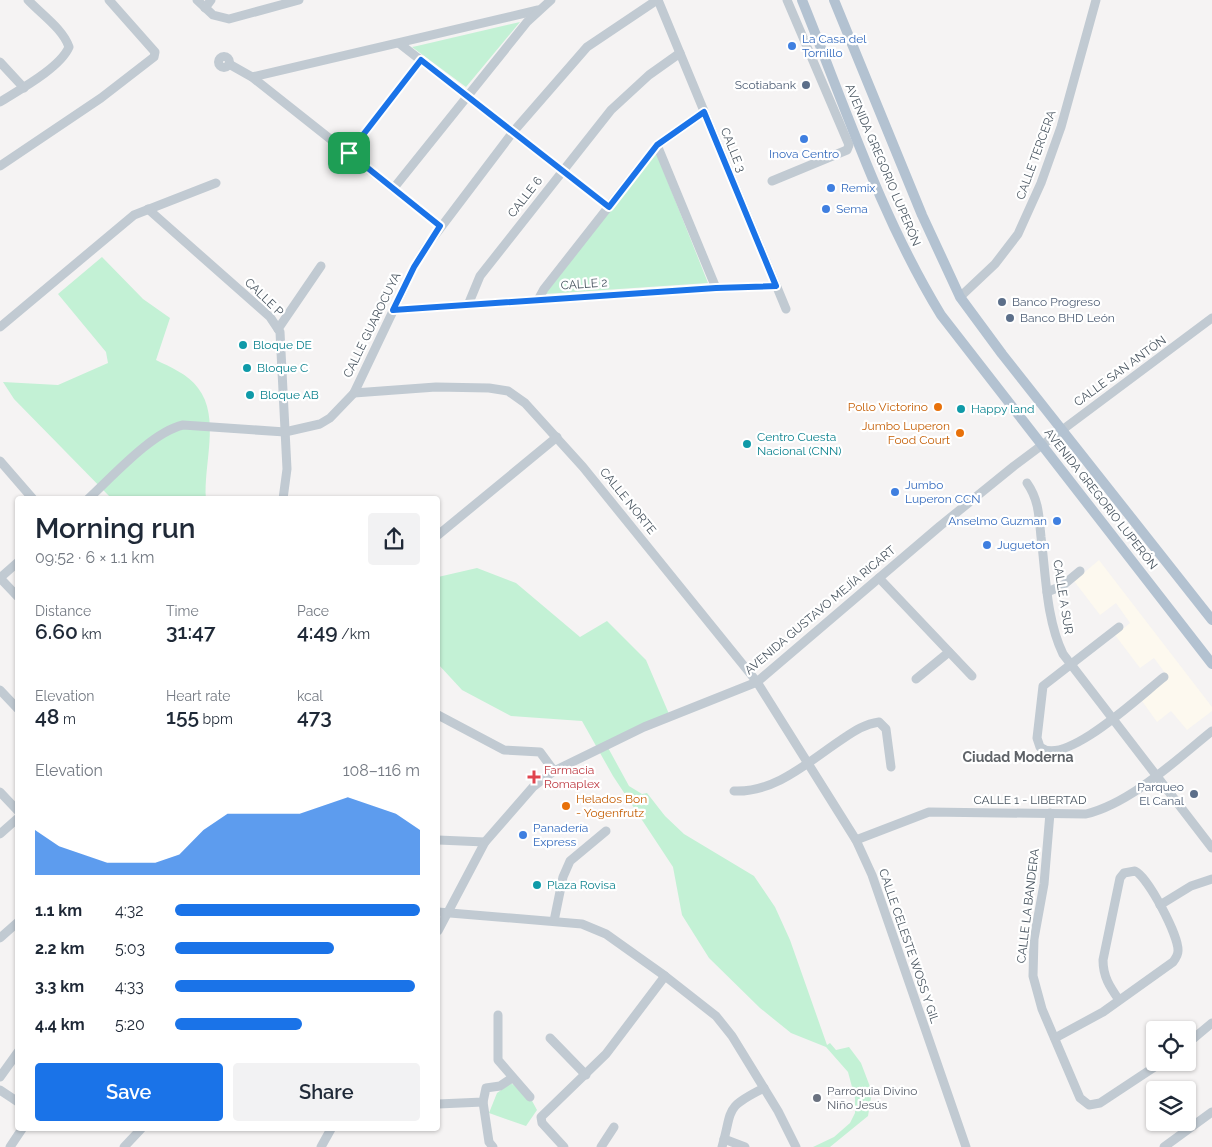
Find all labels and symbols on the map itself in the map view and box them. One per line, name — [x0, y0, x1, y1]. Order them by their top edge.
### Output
place label: La Casa del Tornillo — [802, 32, 867, 60]
marker: La Casa del Tornillo — [786, 40, 798, 52]
place label: Scotiabank — [735, 78, 797, 92]
marker: Scotiabank — [800, 79, 812, 91]
street label: AVENIDA GREGORIO LUPERÓN — [842, 82, 924, 248]
street label: CALLE TERCERA — [1013, 108, 1059, 202]
street label: CALLE 3 — [718, 126, 748, 174]
pin — [328, 132, 370, 174]
marker: Inova Centro — [798, 133, 810, 145]
place label: Inova Centro — [769, 147, 839, 161]
street label: CALLE 6 — [505, 174, 545, 220]
place label: Remix — [841, 181, 875, 195]
marker: Remix — [825, 182, 837, 194]
place label: Sema — [836, 202, 868, 216]
marker: Sema — [820, 203, 832, 215]
street label: CALLE GUAROCUYA — [340, 270, 404, 380]
street label: CALLE P — [242, 275, 287, 319]
street label: CALLE 2 — [560, 275, 608, 293]
place label: Banco Progreso — [1012, 295, 1100, 309]
marker: Banco Progreso — [996, 296, 1008, 308]
place label: Banco BHD León — [1020, 311, 1115, 325]
marker: Banco BHD León — [1004, 312, 1016, 324]
street label: CALLE SAN ANTÓN — [1071, 333, 1169, 409]
place label: Bloque DE — [253, 338, 312, 352]
marker: Bloque DE — [237, 339, 249, 351]
place label: Bloque C — [257, 361, 308, 375]
marker: Bloque C — [241, 362, 253, 374]
place label: Bloque AB — [260, 388, 319, 402]
marker: Bloque AB — [244, 389, 256, 401]
place label: Pollo Victorino — [848, 400, 928, 414]
marker: Pollo Victorino — [932, 401, 944, 413]
place label: Happy land — [971, 402, 1034, 416]
marker: Happy land — [955, 403, 967, 415]
place label: Jumbo Luperon Food Court — [862, 419, 950, 447]
street label: AVENIDA GREGORIO LUPERÓN — [1042, 426, 1160, 572]
marker: Jumbo Luperon Food Court — [954, 427, 966, 439]
place label: Centro Cuesta Nacional (CNN) — [757, 430, 842, 458]
marker: Centro Cuesta Nacional (CNN) — [741, 438, 753, 450]
street label: CALLE NORTE — [597, 465, 659, 537]
place label: Jumbo Luperon CCN — [905, 478, 980, 506]
marker: Jumbo Luperon CCN — [889, 486, 901, 498]
place label: Anselmo Guzman — [948, 514, 1047, 528]
marker: Anselmo Guzman — [1051, 515, 1063, 527]
place label: Jugueton — [997, 538, 1049, 552]
marker: Jugueton — [981, 539, 993, 551]
street label: AVENIDA GUSTAVO MEJÍA RICART — [742, 542, 899, 677]
street label: CALLE A SUR — [1050, 559, 1076, 635]
district label: Ciudad Moderna — [962, 749, 1074, 765]
place label: Farmacia Romaplex — [544, 763, 600, 791]
marker: Farmacia Romaplex — [528, 771, 540, 783]
place label: Parqueo El Canal — [1137, 780, 1185, 808]
marker: Parqueo El Canal — [1188, 788, 1200, 800]
place label: Helados Bon - Yogenfrutz — [576, 792, 647, 820]
street label: CALLE 1 - LIBERTAD — [973, 793, 1087, 807]
marker: Helados Bon - Yogenfrutz — [560, 800, 572, 812]
place label: Panadería Express — [533, 821, 588, 849]
marker: Panadería Express — [517, 829, 529, 841]
street label: CALLE LA BANDERA — [1014, 848, 1042, 964]
street label: CALLE CELESTE WOSS Y GIL — [876, 867, 942, 1025]
place label: Plaza Rovisa — [547, 878, 616, 892]
marker: Plaza Rovisa — [531, 879, 543, 891]
place label: Parroquia Divino Niño Jesús — [827, 1084, 917, 1112]
marker: Parroquia Divino Niño Jesús — [811, 1092, 823, 1104]

